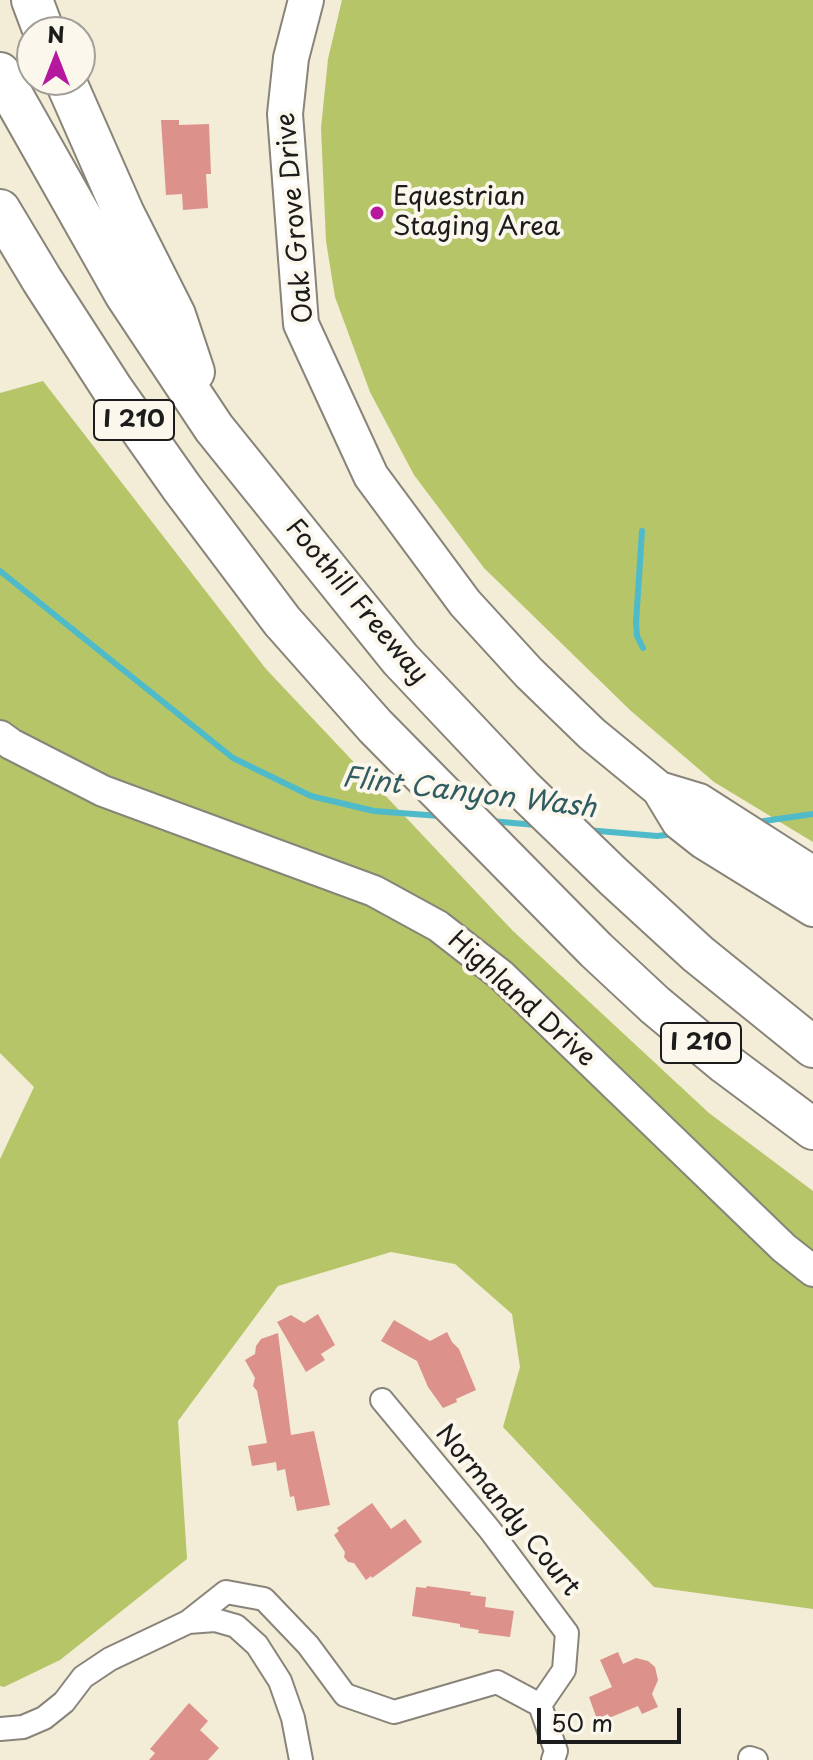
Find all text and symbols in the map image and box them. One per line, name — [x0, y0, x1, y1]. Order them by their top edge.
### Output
north arrow — [16, 16, 96, 96]
text: N — [47, 17, 65, 50]
street label: Oak Grove Drive — [271, 111, 321, 325]
place label: Equestrian Staging Area — [393, 182, 560, 244]
marker: Equestrian Staging Area — [368, 204, 386, 222]
road number: I 210 — [94, 400, 174, 440]
street label: Foothill Freeway — [278, 513, 434, 691]
water label: Flint Canyon Wash — [340, 762, 598, 826]
street label: Highland Drive — [441, 926, 601, 1074]
road number: I 210 — [661, 1023, 741, 1063]
street label: Normandy Court — [428, 1419, 586, 1603]
scale bar — [541, 1692, 685, 1742]
text: 50 m — [551, 1704, 613, 1740]

